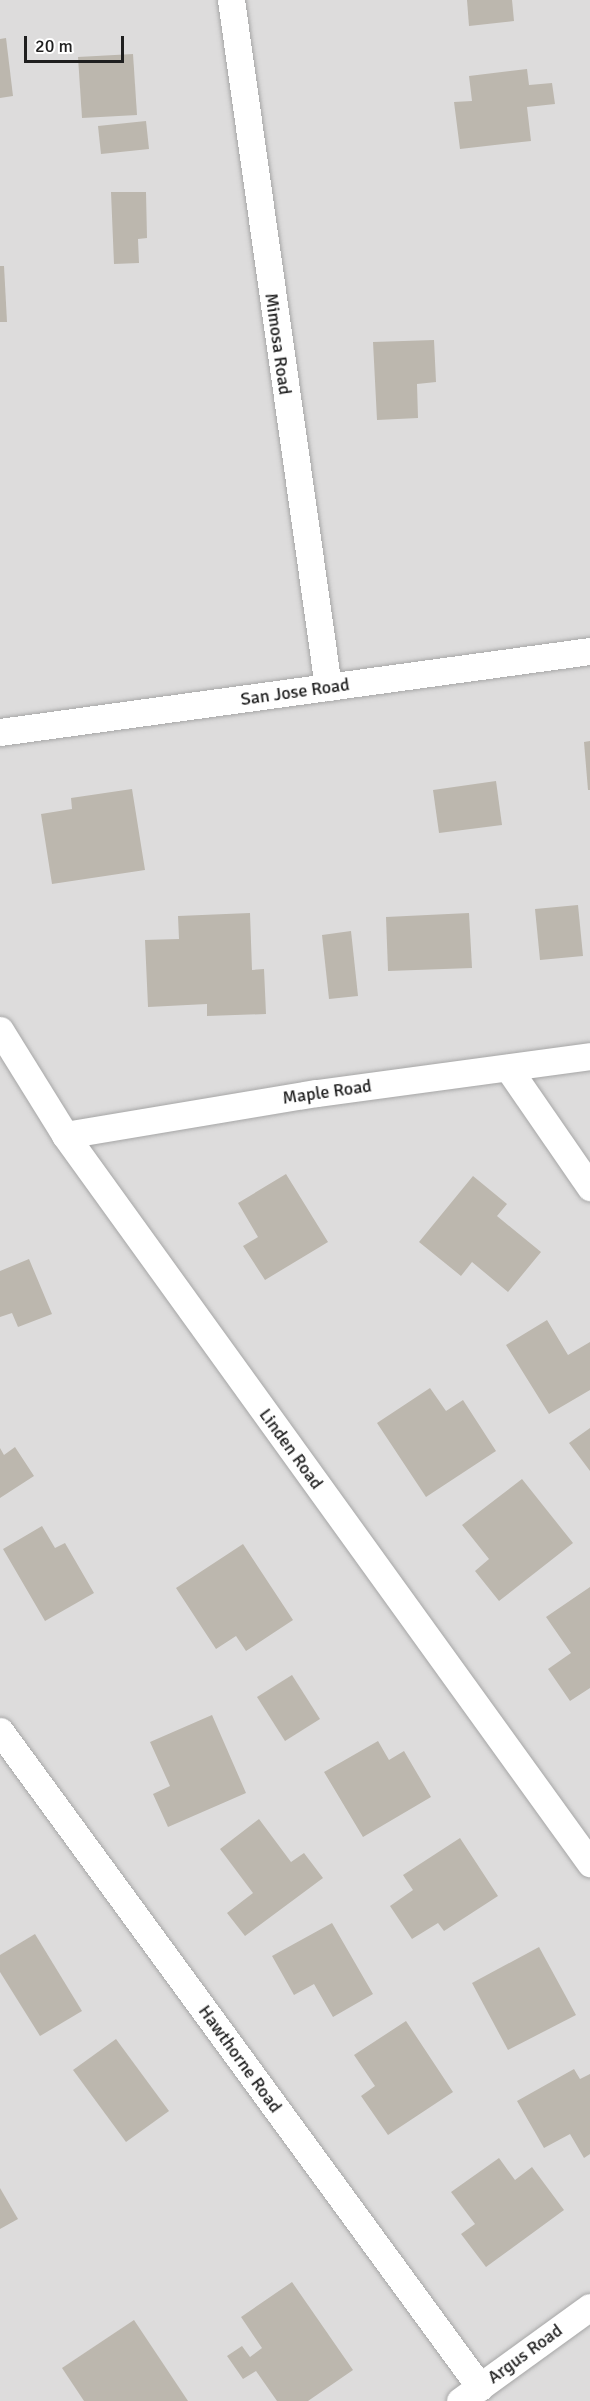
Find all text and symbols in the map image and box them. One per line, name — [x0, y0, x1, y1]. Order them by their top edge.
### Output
scale bar — [27, 24, 128, 62]
text: 20 m — [35, 35, 73, 57]
street label: Mimosa Road — [260, 292, 296, 396]
street label: San Jose Road — [239, 674, 351, 710]
street label: Maple Road — [281, 1075, 373, 1109]
street label: Linden Road — [254, 1404, 328, 1494]
street label: Hawthorne Road — [194, 2001, 286, 2117]
street label: Argus Road — [483, 2320, 567, 2388]

